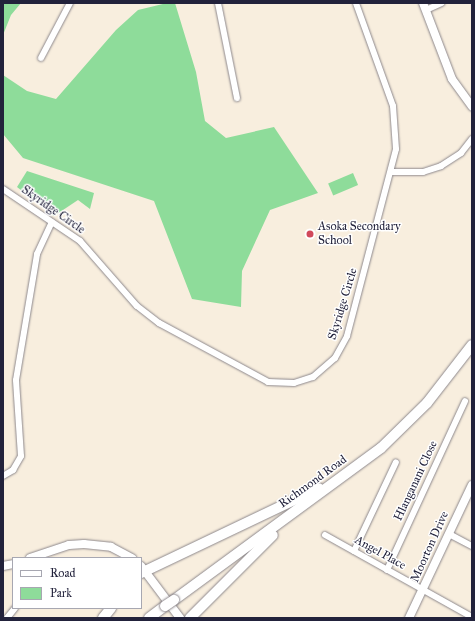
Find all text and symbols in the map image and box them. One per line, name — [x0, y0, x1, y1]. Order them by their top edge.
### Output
street label: Skyridge Circle — [18, 183, 88, 237]
place label: Asoka Secondary School — [318, 220, 401, 248]
marker: Asoka Secondary School — [305, 229, 315, 239]
street label: Skyridge Circle — [325, 266, 361, 342]
street label: Hlanganani Close — [391, 439, 441, 523]
street label: Richmond Road — [276, 453, 350, 511]
street label: Moorton Drive — [408, 509, 452, 585]
street label: Angel Place — [352, 533, 408, 573]
legend — [12, 557, 142, 609]
text: Road — [50, 566, 76, 580]
text: Park — [50, 586, 72, 600]

